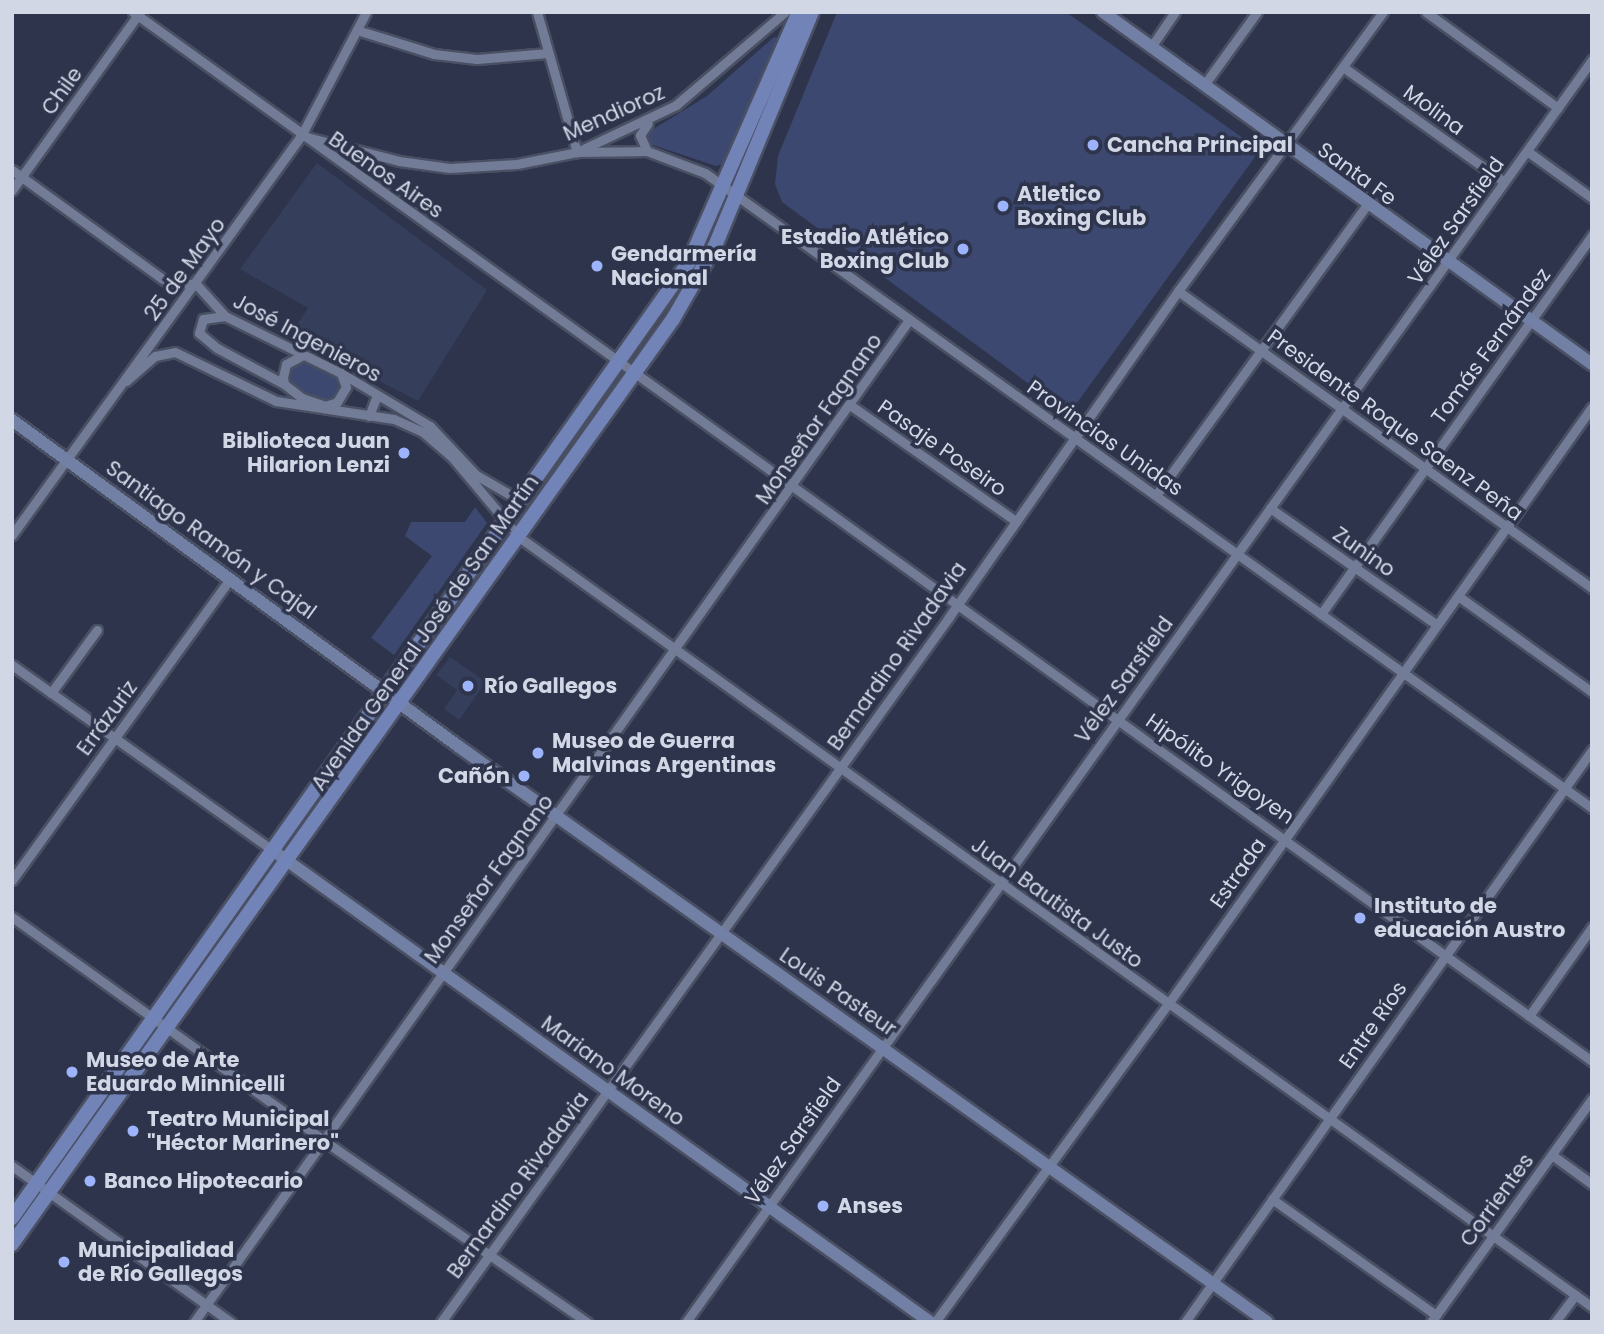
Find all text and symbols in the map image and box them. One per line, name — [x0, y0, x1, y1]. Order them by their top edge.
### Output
street label: Chile — [36, 62, 88, 120]
street label: Mendioroz — [559, 79, 669, 147]
street label: Molina — [1398, 79, 1470, 141]
street label: Buenos Aires — [324, 126, 448, 224]
place label: Cancha Principal — [1107, 132, 1293, 158]
marker: Cancha Principal — [1085, 137, 1101, 153]
street label: Santa Fe — [1313, 137, 1401, 211]
street label: Vélez Sarsfield — [1403, 152, 1509, 290]
place label: Atletico Boxing Club — [1017, 181, 1146, 231]
marker: Atletico Boxing Club — [995, 198, 1011, 214]
street label: 25 de Mayo — [139, 213, 231, 325]
place label: Estadio Atlético Boxing Club — [781, 224, 949, 274]
place label: Gendarmería Nacional — [611, 241, 757, 291]
marker: Estadio Atlético Boxing Club — [955, 241, 971, 257]
marker: Gendarmería Nacional — [589, 258, 605, 274]
street label: Tomás Fernández — [1426, 263, 1556, 429]
street label: José Ingenieros — [229, 288, 385, 388]
street label: Presidente Roque Saenz Peña — [1262, 324, 1528, 526]
street label: Monseñor Fagnano — [751, 329, 887, 509]
street label: Provincias Unidas — [1022, 375, 1188, 501]
street label: Pasaje Poseiro — [873, 394, 1011, 502]
place label: Biblioteca Juan Hilarion Lenzi — [222, 428, 390, 478]
marker: Biblioteca Juan Hilarion Lenzi — [396, 445, 412, 461]
street label: Santiago Ramón y Cajal — [101, 455, 321, 625]
street label: Avenida General José de San Martín — [306, 471, 544, 795]
street label: Zunino — [1328, 522, 1400, 582]
street label: Bernardino Rivadavia — [822, 557, 972, 755]
street label: Vélez Sarsfield — [1070, 612, 1178, 748]
place label: Río Gallegos — [484, 673, 617, 699]
street label: Errázuriz — [71, 676, 143, 760]
marker: Río Gallegos — [458, 676, 478, 696]
street label: Hipólito Yrigoyen — [1141, 708, 1299, 830]
place label: Museo de Guerra Malvinas Argentinas — [552, 728, 776, 778]
marker: Museo de Guerra Malvinas Argentinas — [530, 745, 546, 761]
place label: Cañón — [438, 763, 510, 789]
marker: Cañón — [516, 768, 532, 784]
street label: Monseñor Fagnano — [419, 790, 559, 968]
street label: Juan Bautista Justo — [966, 832, 1148, 974]
street label: Estrada — [1205, 833, 1271, 913]
place label: Instituto de educación Austro — [1374, 893, 1565, 943]
marker: Instituto de educación Austro — [1352, 910, 1368, 926]
street label: Louis Pasteur — [775, 942, 901, 1042]
street label: Entre Ríos — [1334, 977, 1412, 1073]
street label: Mariano Moreno — [536, 1010, 690, 1132]
place label: Museo de Arte Eduardo Minnicelli — [86, 1047, 285, 1097]
marker: Museo de Arte Eduardo Minnicelli — [64, 1064, 80, 1080]
street label: Vélez Sarsfield — [740, 1072, 846, 1210]
street label: Bernardino Rivadavia — [442, 1087, 594, 1283]
place label: Teatro Municipal "Héctor Marinero" — [147, 1106, 339, 1156]
marker: Teatro Municipal "Héctor Marinero" — [125, 1123, 141, 1139]
street label: Corrientes — [1455, 1149, 1539, 1251]
place label: Banco Hipotecario — [104, 1168, 303, 1194]
marker: Banco Hipotecario — [82, 1173, 98, 1189]
place label: Anses — [837, 1193, 903, 1219]
marker: Anses — [815, 1198, 831, 1214]
place label: Municipalidad de Río Gallegos — [78, 1237, 243, 1287]
marker: Municipalidad de Río Gallegos — [56, 1254, 72, 1270]

